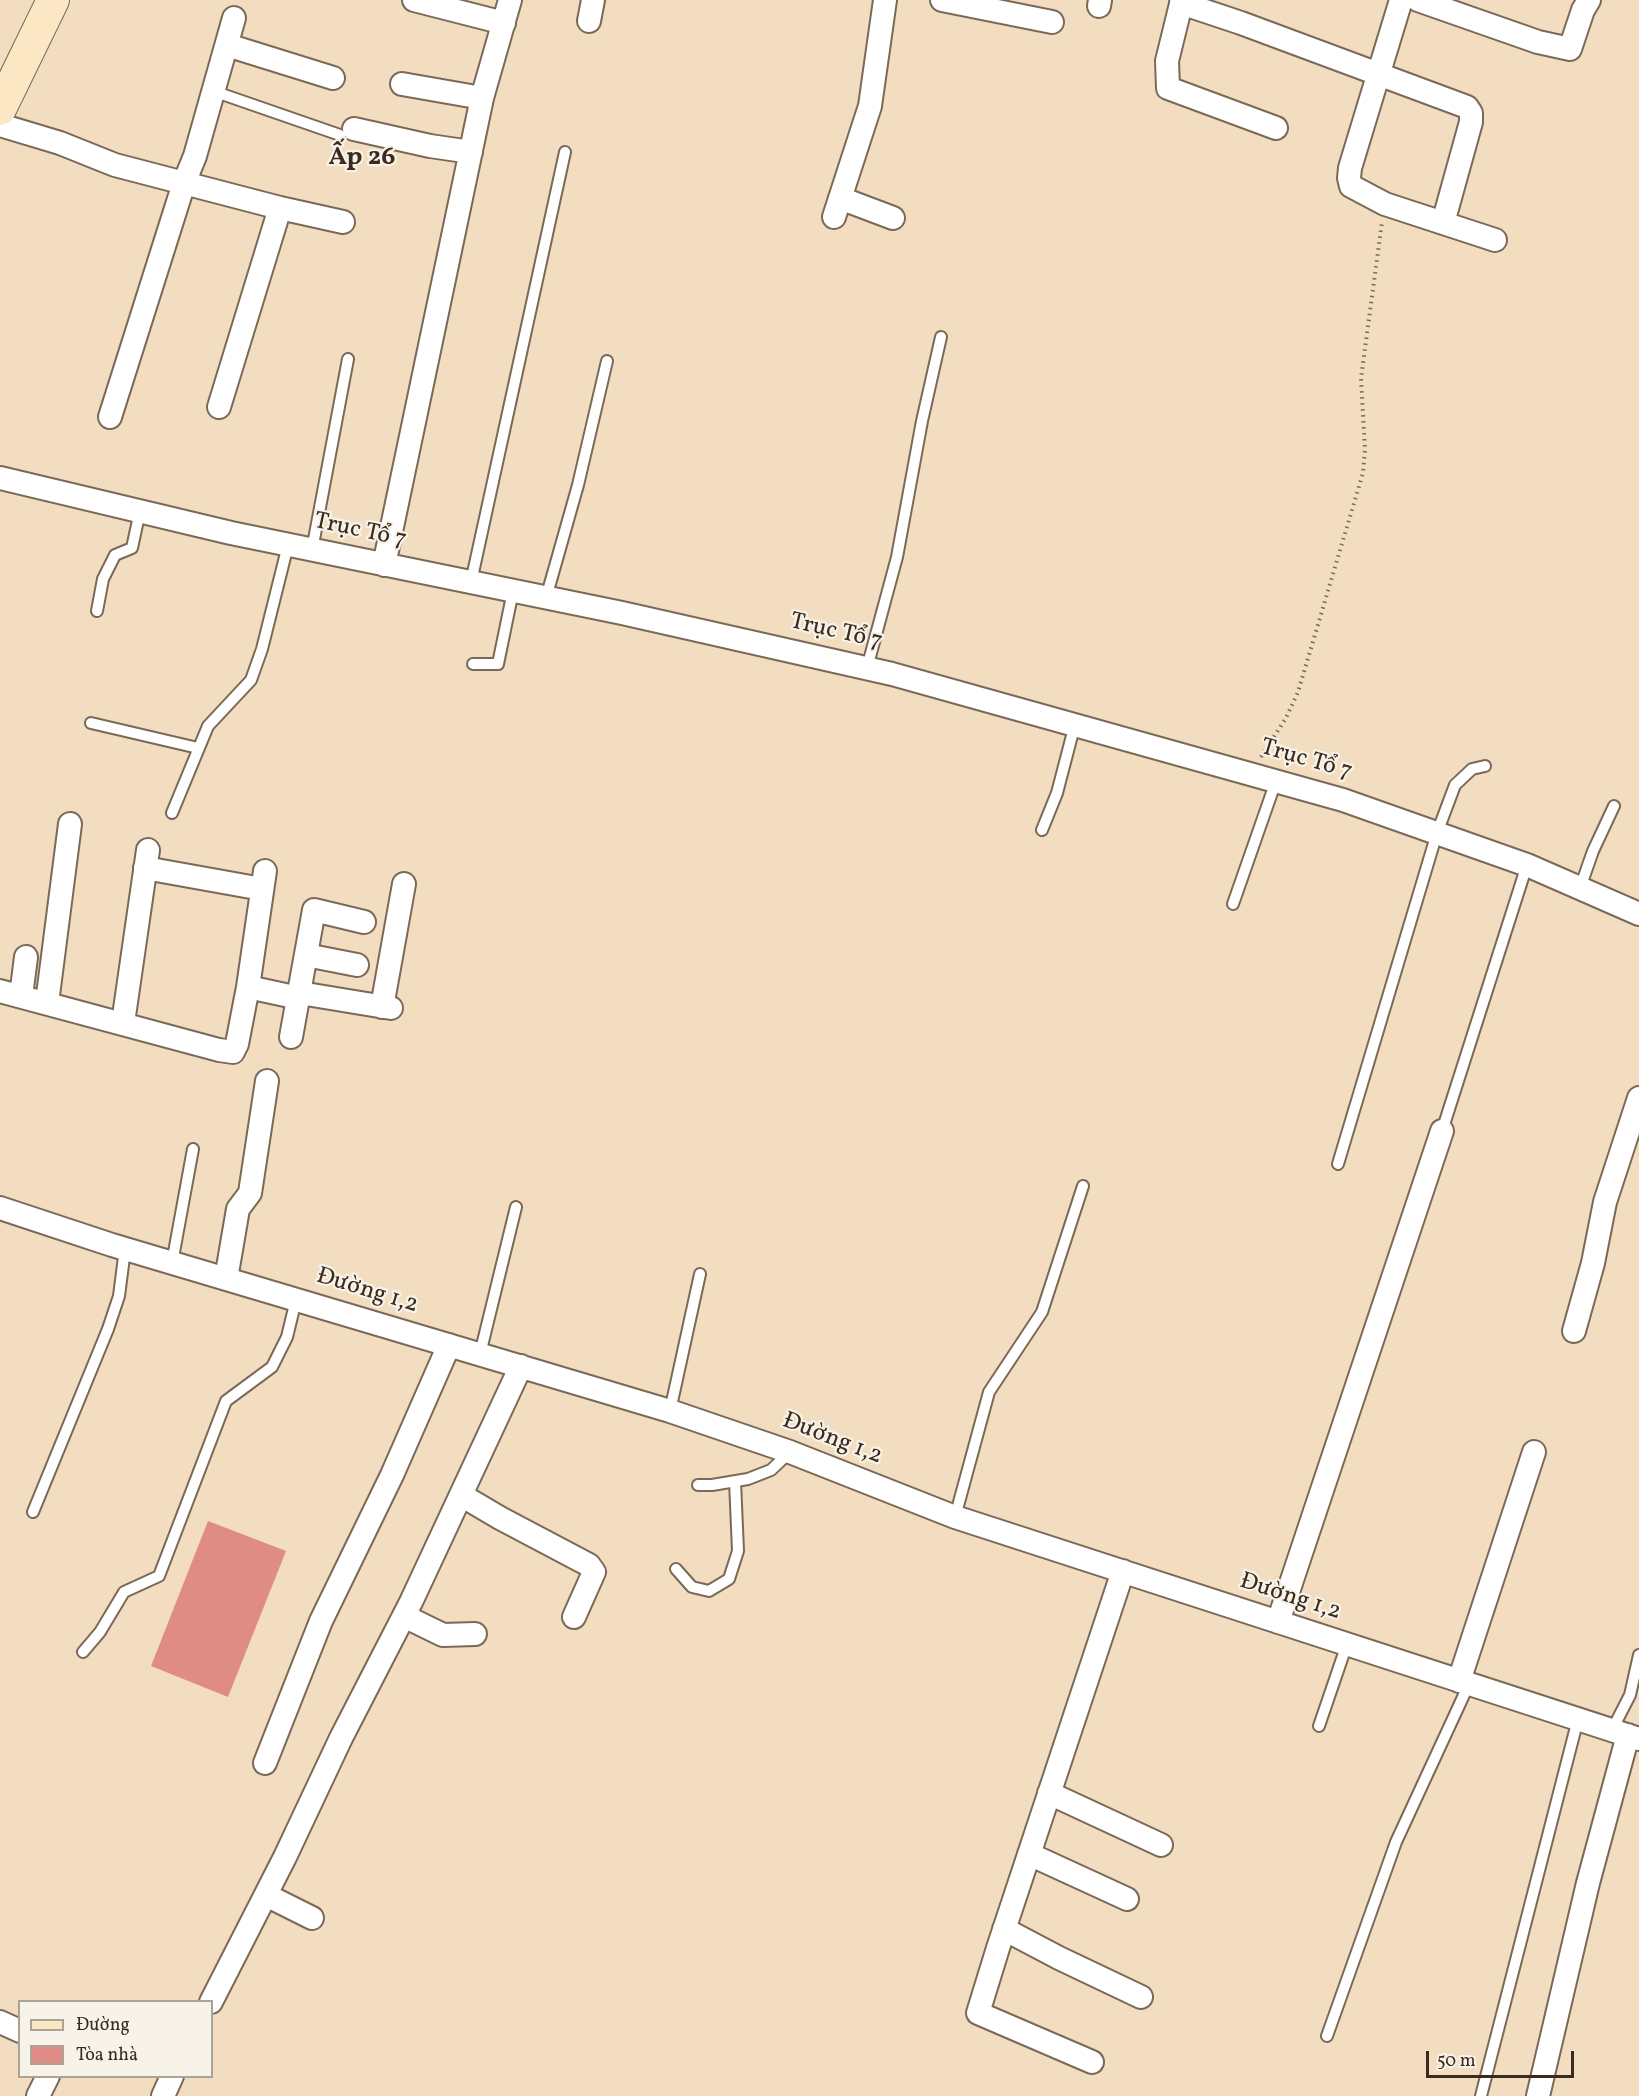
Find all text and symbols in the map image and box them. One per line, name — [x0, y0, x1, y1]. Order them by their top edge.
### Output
district label: Ấp 26 — [329, 143, 395, 175]
street label: Trục Tổ 7 — [311, 508, 409, 556]
street label: Trục Tổ 7 — [787, 608, 885, 658]
street label: Trục Tổ 7 — [1257, 734, 1355, 788]
street label: Đường 1,2 — [313, 1263, 421, 1321]
street label: Đường 1,2 — [778, 1408, 886, 1472]
street label: Đường 1,2 — [1236, 1568, 1344, 1628]
legend — [18, 2000, 213, 2078]
text: Đường — [76, 2013, 130, 2038]
scale bar — [1429, 2039, 1578, 2077]
text: Tòa nhà — [76, 2043, 138, 2068]
text: 50 m — [1437, 2049, 1476, 2074]

